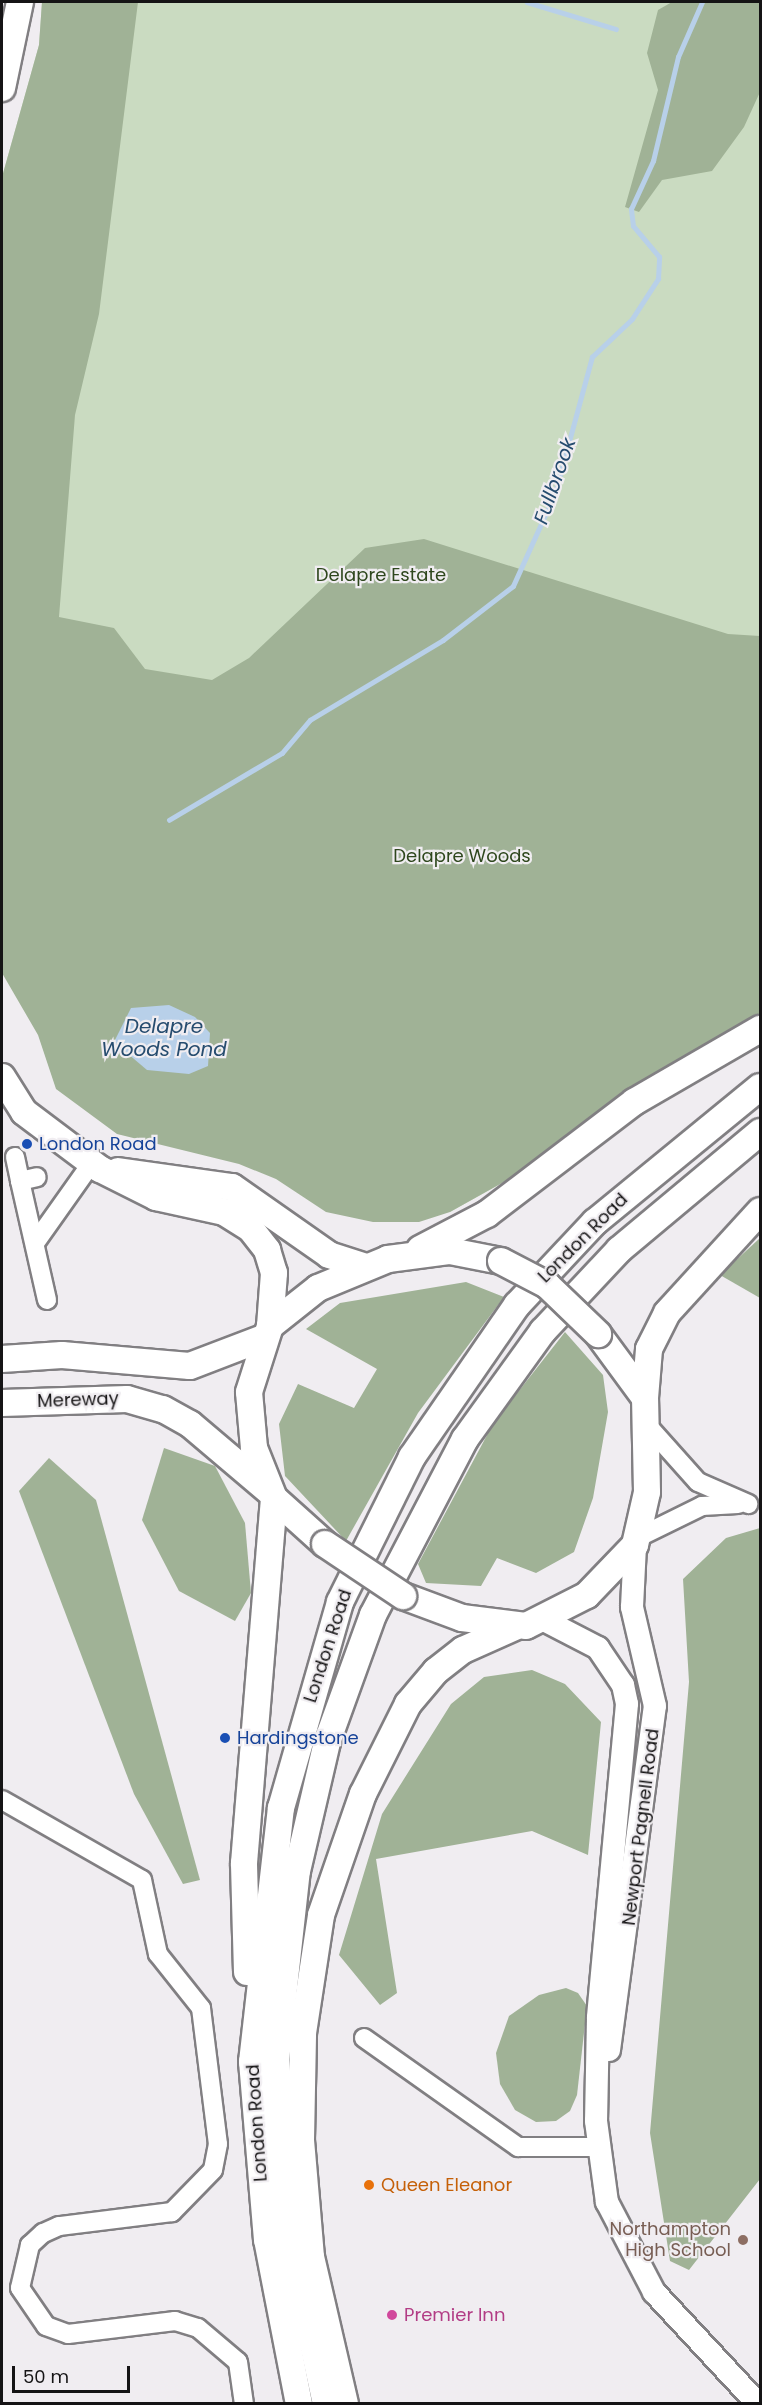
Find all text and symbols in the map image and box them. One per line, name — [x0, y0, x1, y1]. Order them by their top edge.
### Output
water label: Fullbrook — [529, 435, 581, 527]
park label: Delapre Estate — [316, 564, 446, 586]
park label: Delapre Woods — [393, 845, 531, 867]
water label: Delapre Woods Pond — [101, 1015, 227, 1062]
place label: London Road — [39, 1133, 157, 1155]
marker: London Road — [20, 1137, 34, 1151]
street label: London Road — [534, 1189, 632, 1287]
street label: Mereway — [37, 1388, 119, 1412]
street label: London Road — [300, 1587, 356, 1705]
place label: Hardingstone — [237, 1727, 359, 1749]
street label: Newport Pagnell Road — [618, 1727, 664, 1927]
marker: Hardingstone — [218, 1731, 232, 1745]
street label: London Road — [242, 2064, 272, 2182]
place label: Queen Eleanor — [381, 2174, 512, 2196]
marker: Queen Eleanor — [362, 2178, 376, 2192]
place label: Northampton High School — [610, 2219, 731, 2262]
marker: Northampton High School — [736, 2233, 750, 2247]
place label: Premier Inn — [404, 2304, 505, 2326]
marker: Premier Inn — [385, 2308, 399, 2322]
scale bar — [15, 2354, 134, 2392]
text: 50 m — [23, 2364, 69, 2389]

